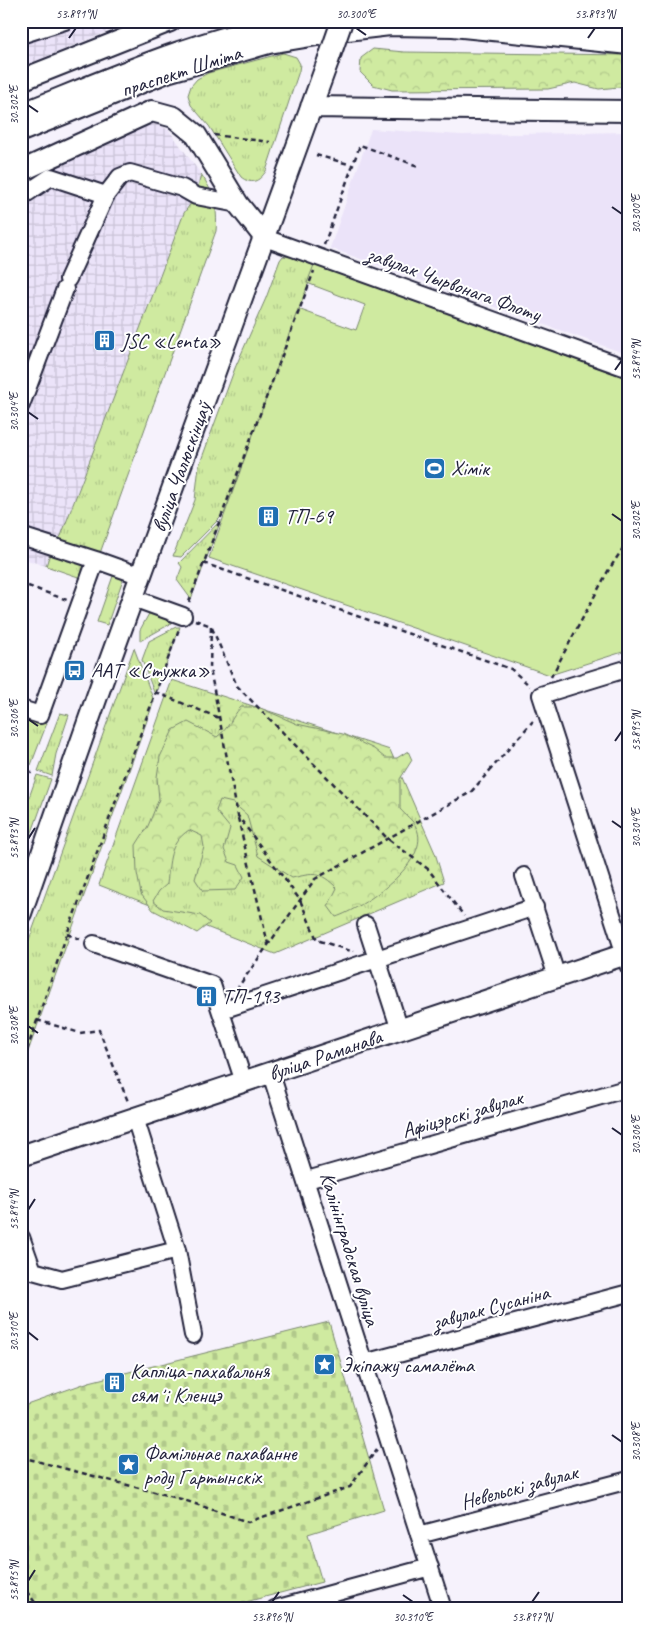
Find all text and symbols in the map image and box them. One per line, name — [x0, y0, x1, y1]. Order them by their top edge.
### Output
text: 53.891°N — [56, 6, 98, 22]
text: 30.300°E — [336, 6, 377, 22]
text: 53.893°N — [575, 6, 617, 22]
street label: праспект Шміта — [118, 39, 246, 103]
text: 30.302°E — [6, 84, 22, 125]
text: 30.300°E — [628, 193, 644, 234]
street label: завулак Чырвонага Флоту — [361, 240, 546, 329]
place label: JSC «Lenta» — [120, 328, 222, 354]
building icon: JSC «Lenta» — [93, 329, 117, 353]
text: 53.894°N — [628, 338, 644, 380]
text: 30.304°E — [6, 391, 22, 432]
street label: вуліца Чалюскінцаў — [145, 397, 217, 536]
place label: Хімік — [451, 455, 491, 481]
sports icon: Хімік — [423, 456, 447, 480]
text: 30.302°E — [628, 500, 644, 541]
place label: ТП-69 — [285, 503, 335, 529]
building icon: ТП-69 — [257, 504, 281, 528]
place label: ААТ «Стужка» — [91, 657, 210, 683]
bus stop icon: ААТ «Стужка» — [63, 658, 87, 682]
text: 30.306°E — [6, 698, 22, 739]
text: 53.895°N — [628, 709, 644, 751]
text: 30.304°E — [628, 807, 644, 848]
text: 53.893°N — [6, 817, 22, 859]
place label: ТП-193 — [222, 983, 281, 1009]
building icon: ТП-193 — [194, 984, 218, 1008]
text: 30.308°E — [6, 1005, 22, 1046]
street label: вуліца Раманава — [265, 1023, 387, 1087]
street label: Афіцэрскі завулак — [399, 1084, 528, 1145]
text: 30.306°E — [628, 1114, 644, 1155]
street label: Калінінградская вуліца — [314, 1169, 386, 1331]
text: 53.894°N — [6, 1188, 22, 1230]
street label: завулак Сусаніна — [427, 1278, 554, 1337]
text: 30.310°E — [6, 1311, 22, 1352]
place label: Экіпажу самалёта — [341, 1352, 476, 1378]
place icon: Экіпажу самалёта — [313, 1353, 337, 1377]
place label: Капліца-пахавальня сямʼі Кленцэ — [130, 1358, 271, 1408]
building icon: Капліца-пахавальня сямʼі Кленцэ — [102, 1371, 126, 1395]
text: 30.308°E — [628, 1421, 644, 1462]
place label: Фамільнае пахаванне роду Гартынскіх — [144, 1440, 298, 1490]
place icon: Фамільнае пахаванне роду Гартынскіх — [116, 1453, 140, 1477]
street label: Невельскі завулак — [458, 1458, 583, 1516]
text: 53.895°N — [6, 1559, 22, 1601]
text: 53.896°N — [252, 1609, 294, 1625]
text: 30.310°E — [393, 1609, 434, 1625]
text: 53.897°N — [512, 1609, 554, 1625]

